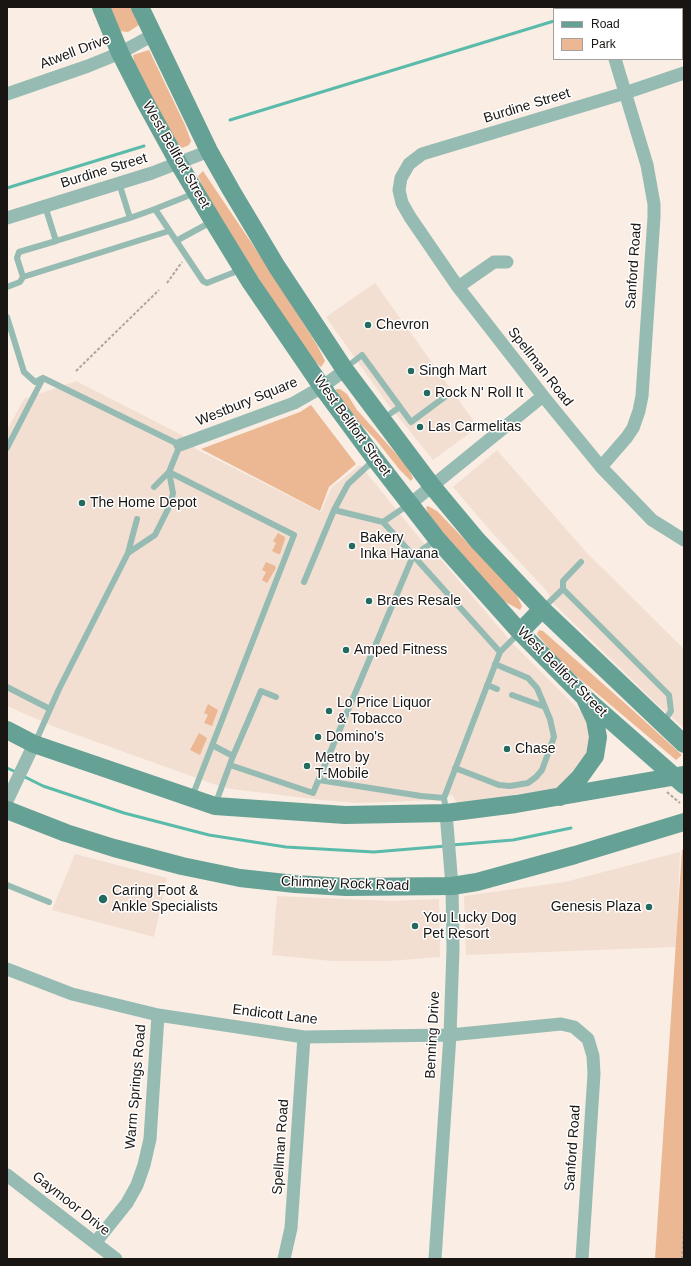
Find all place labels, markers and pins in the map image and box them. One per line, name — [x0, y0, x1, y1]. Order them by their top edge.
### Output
place label: Chevron — [376, 317, 429, 333]
marker: Chevron — [363, 320, 373, 330]
place label: Singh Mart — [419, 363, 487, 379]
marker: Singh Mart — [406, 366, 416, 376]
place label: Rock N' Roll It — [435, 385, 523, 401]
marker: Rock N' Roll It — [422, 388, 432, 398]
place label: Las Carmelitas — [428, 419, 521, 435]
marker: Las Carmelitas — [415, 422, 425, 432]
place label: The Home Depot — [90, 495, 197, 511]
marker: The Home Depot — [77, 498, 87, 508]
place label: Bakery Inka Havana — [360, 530, 439, 562]
marker: Bakery Inka Havana — [347, 541, 357, 551]
place label: Braes Resale — [377, 593, 461, 609]
marker: Braes Resale — [364, 596, 374, 606]
place label: Amped Fitness — [354, 642, 447, 658]
marker: Amped Fitness — [341, 645, 351, 655]
place label: Lo Price Liquor & Tobacco — [337, 695, 431, 728]
marker: Lo Price Liquor & Tobacco — [324, 706, 334, 716]
place label: Domino's — [326, 729, 384, 745]
marker: Domino's — [313, 732, 323, 742]
place label: Chase — [515, 741, 555, 757]
marker: Chase — [502, 744, 512, 754]
place label: Metro by T-Mobile — [315, 750, 369, 782]
marker: Metro by T-Mobile — [302, 761, 312, 771]
place label: Caring Foot & Ankle Specialists — [112, 883, 218, 916]
marker: Caring Foot & Ankle Specialists — [97, 893, 109, 905]
place label: Genesis Plaza — [551, 899, 641, 915]
marker: Genesis Plaza — [644, 902, 654, 912]
place label: You Lucky Dog Pet Resort — [423, 910, 517, 942]
marker: You Lucky Dog Pet Resort — [410, 921, 420, 931]

